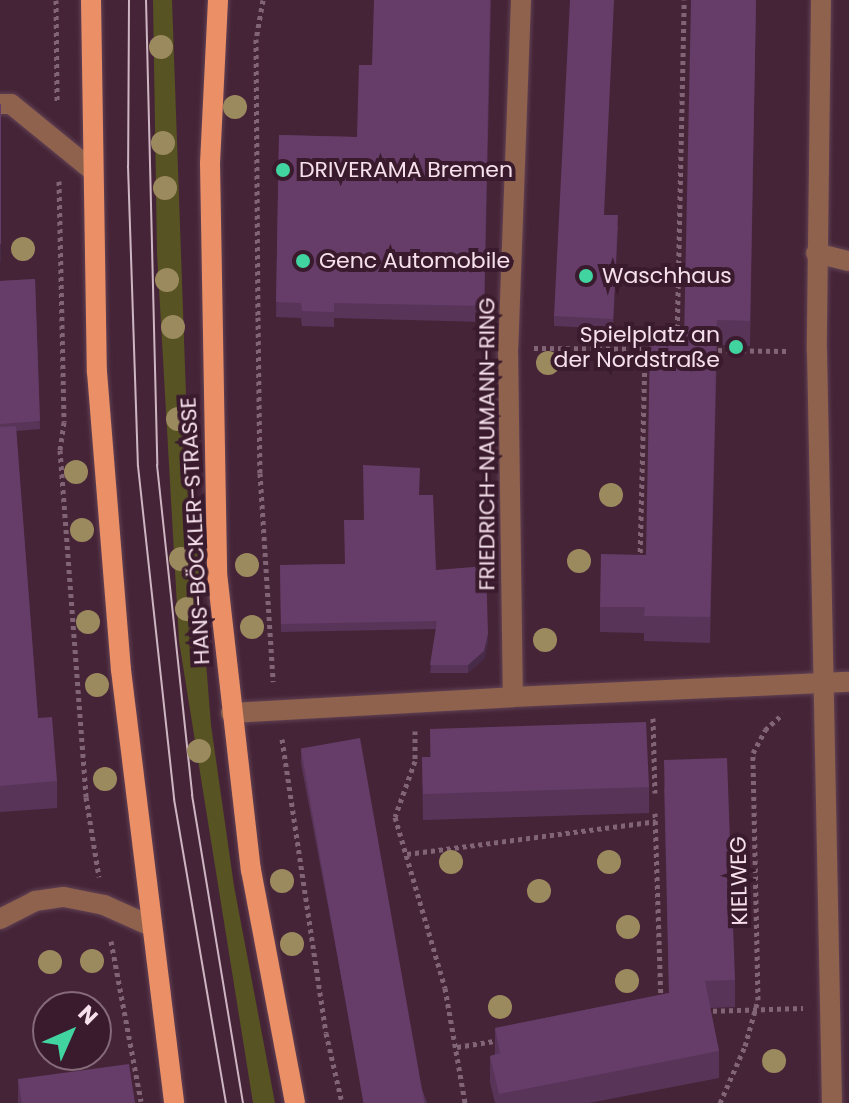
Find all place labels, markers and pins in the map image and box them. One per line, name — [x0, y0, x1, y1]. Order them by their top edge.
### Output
place label: DRIVERAMA Bremen — [299, 157, 513, 183]
marker: DRIVERAMA Bremen — [274, 161, 292, 179]
place label: Genc Automobile — [319, 248, 510, 274]
marker: Genc Automobile — [294, 252, 312, 270]
place label: Waschhaus — [602, 263, 732, 289]
marker: Waschhaus — [577, 267, 595, 285]
place label: Spielplatz an der Nordstraße — [554, 321, 720, 372]
marker: Spielplatz an der Nordstraße — [727, 338, 745, 356]

